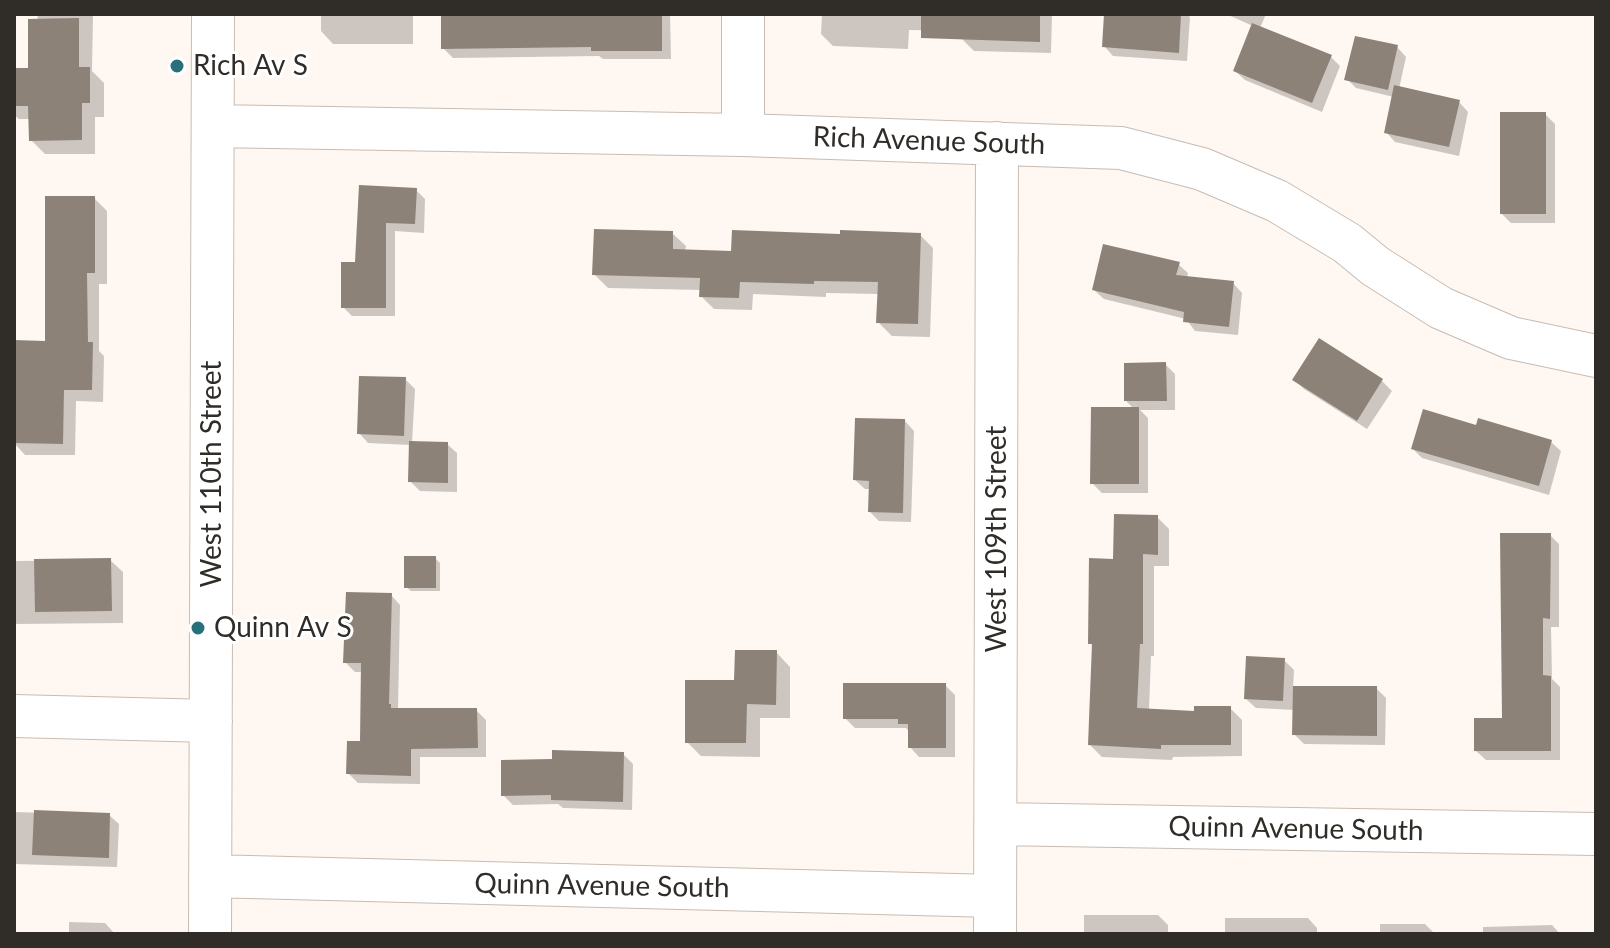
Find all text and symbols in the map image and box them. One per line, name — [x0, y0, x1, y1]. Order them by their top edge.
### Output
place label: Rich Av S — [193, 49, 308, 83]
marker: Rich Av S — [168, 57, 186, 75]
street label: Rich Avenue South — [812, 120, 1046, 162]
street label: West 110th Street — [195, 361, 229, 587]
street label: West 109th Street — [980, 426, 1014, 652]
place label: Quinn Av S — [214, 611, 352, 645]
marker: Quinn Av S — [189, 619, 207, 637]
street label: Quinn Avenue South — [1168, 810, 1424, 848]
street label: Quinn Avenue South — [474, 867, 730, 905]

